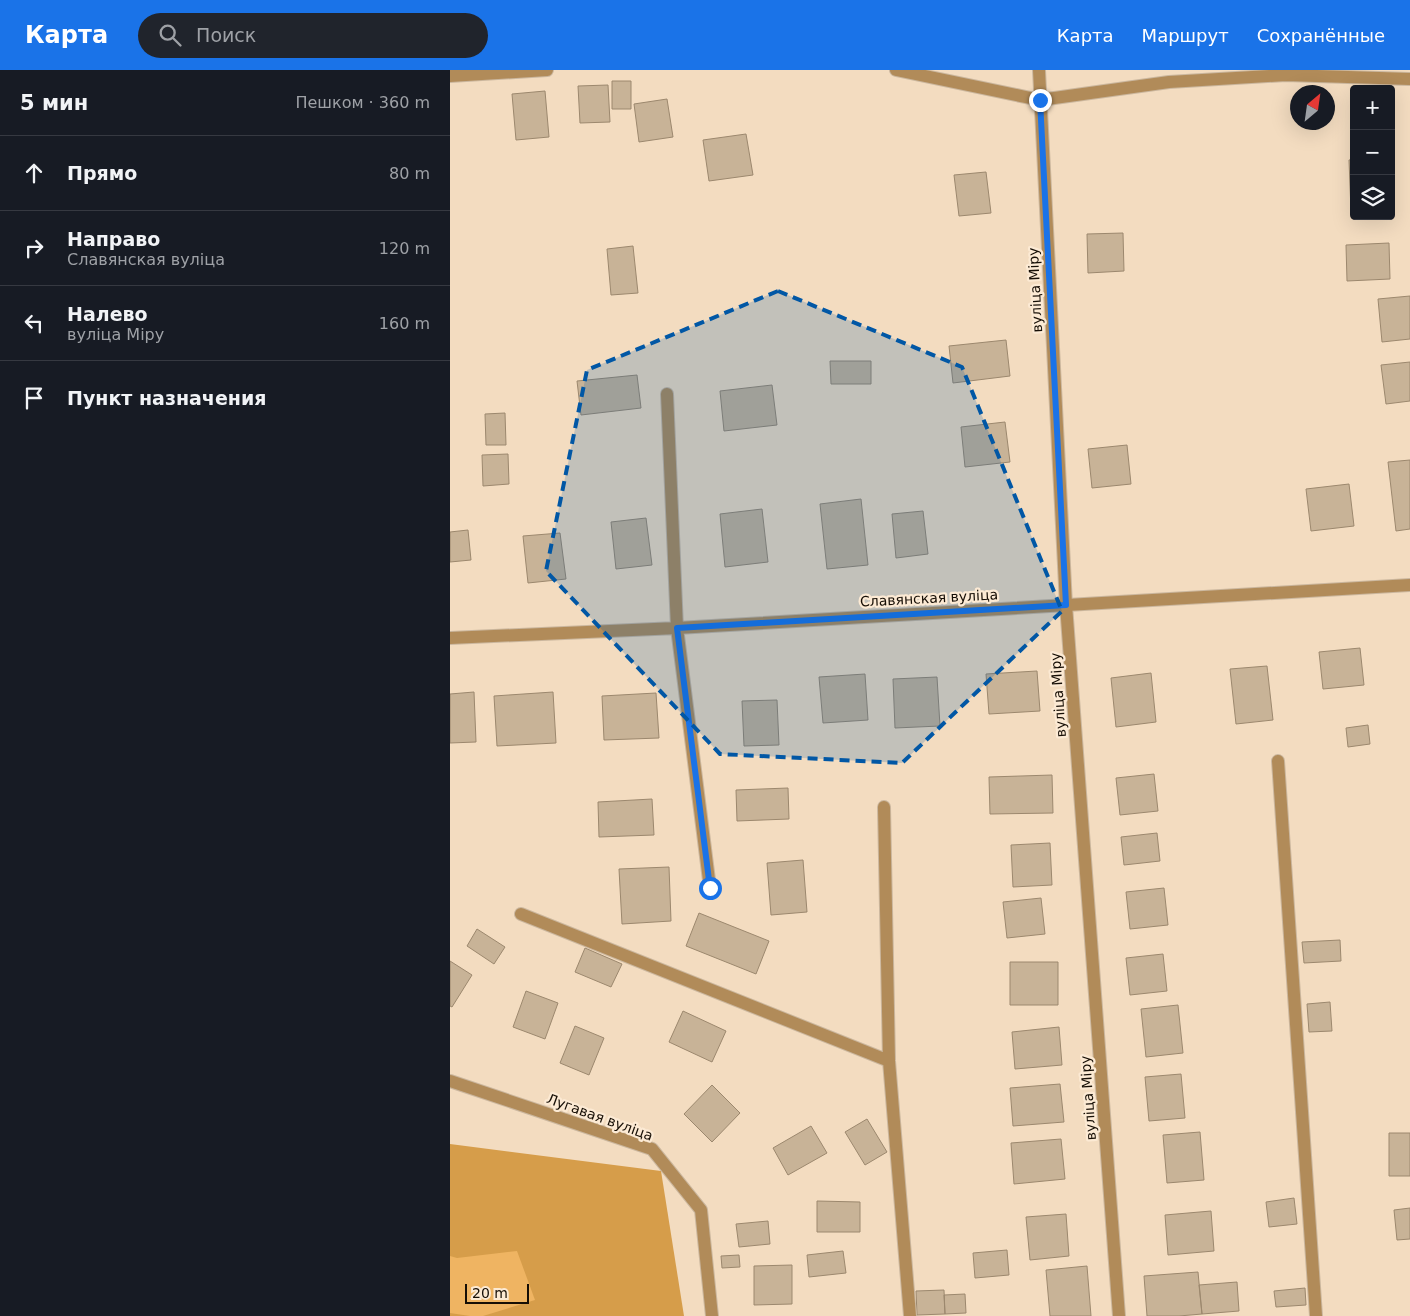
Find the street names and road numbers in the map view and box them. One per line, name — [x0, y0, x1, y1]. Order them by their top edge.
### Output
street label: вуліца Міру — [1025, 247, 1045, 333]
street label: Славянская вуліца — [860, 586, 998, 610]
street label: вуліца Міру — [1047, 652, 1069, 738]
street label: вуліца Міру — [1077, 1055, 1099, 1141]
street label: Лугавая вуліца — [545, 1090, 655, 1144]

